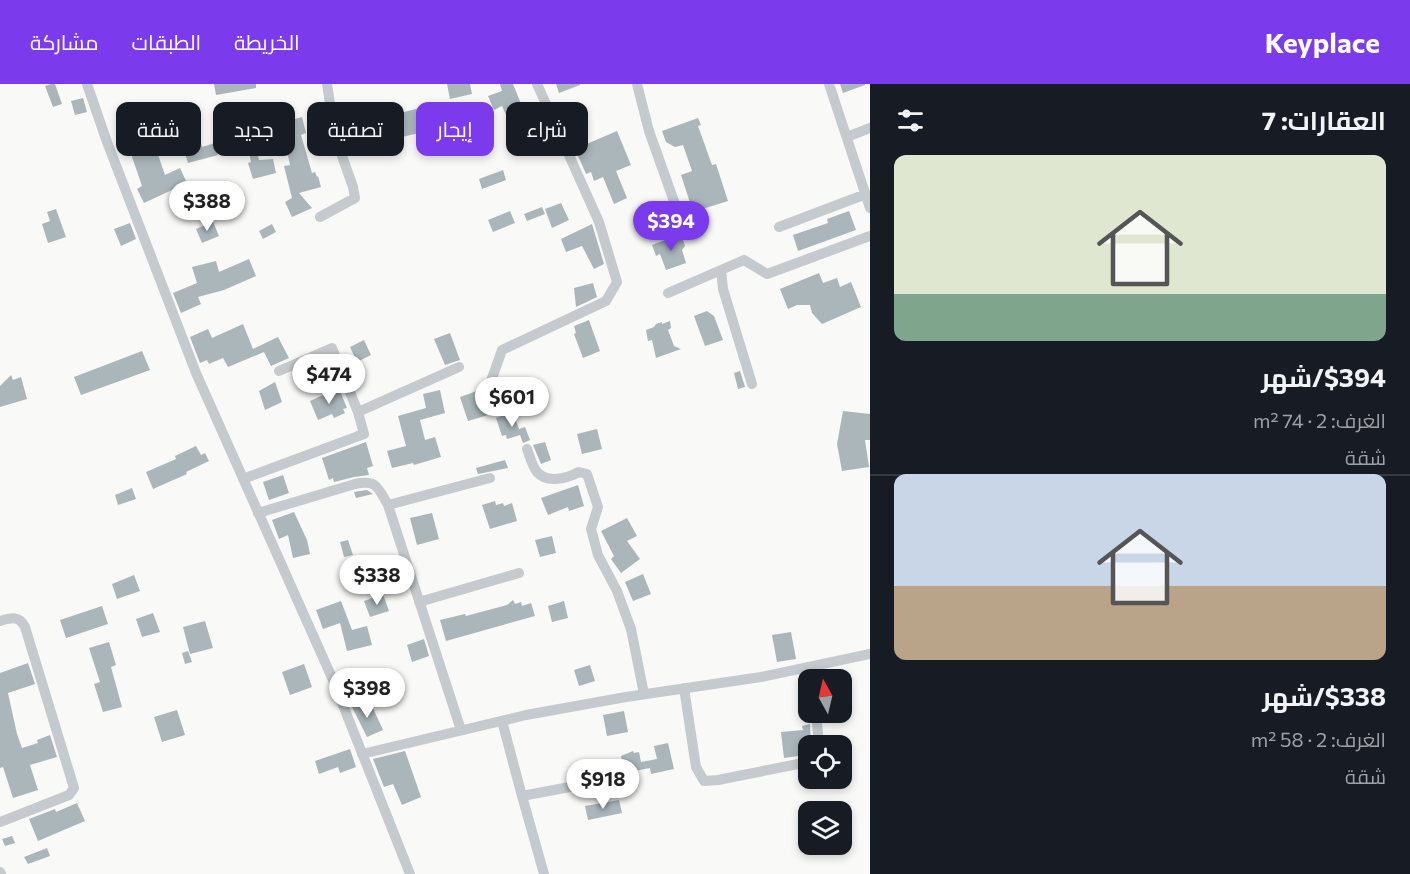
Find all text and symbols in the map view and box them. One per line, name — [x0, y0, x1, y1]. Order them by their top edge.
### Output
text: Keyplace — [1265, 25, 1380, 59]
text: مشاركة — [30, 29, 99, 54]
text: الطبقات — [132, 29, 201, 54]
text: الخريطة — [234, 29, 300, 54]
chip: شقة — [116, 102, 201, 156]
chip: جديد — [213, 102, 295, 156]
chip: تصفية — [307, 102, 404, 156]
chip: إيجار — [416, 102, 494, 156]
chip: شراء — [506, 102, 588, 156]
icon: filters — [894, 104, 927, 137]
text: العقارات: 7 — [1262, 104, 1386, 135]
pin: $388 — [171, 181, 243, 232]
text: $388 — [183, 188, 231, 212]
icon: home — [1086, 194, 1194, 302]
pin: $394 — [635, 201, 707, 252]
text: $394 — [647, 208, 695, 232]
pin: $474 — [293, 354, 365, 405]
text: $474 — [306, 361, 352, 385]
text: $394/شهر — [1261, 361, 1386, 392]
pin: $601 — [476, 377, 548, 428]
text: $601 — [489, 384, 535, 408]
text: الغرف: 2 · 74 m² — [1253, 408, 1386, 432]
text: شقة — [1345, 445, 1386, 469]
icon: home — [1086, 513, 1194, 621]
pin: $338 — [341, 555, 413, 606]
text: $338 — [353, 562, 401, 586]
pin: $398 — [331, 668, 403, 719]
north arrow — [798, 669, 852, 723]
map controls — [798, 669, 852, 855]
text: $398 — [343, 675, 391, 699]
text: $338/شهر — [1262, 680, 1386, 711]
text: الغرف: 2 · 58 m² — [1251, 727, 1386, 751]
button: locate — [798, 735, 852, 789]
pin: $918 — [567, 759, 639, 810]
text: شقة — [1345, 764, 1386, 788]
text: $918 — [580, 766, 626, 790]
button: layers — [798, 801, 852, 855]

